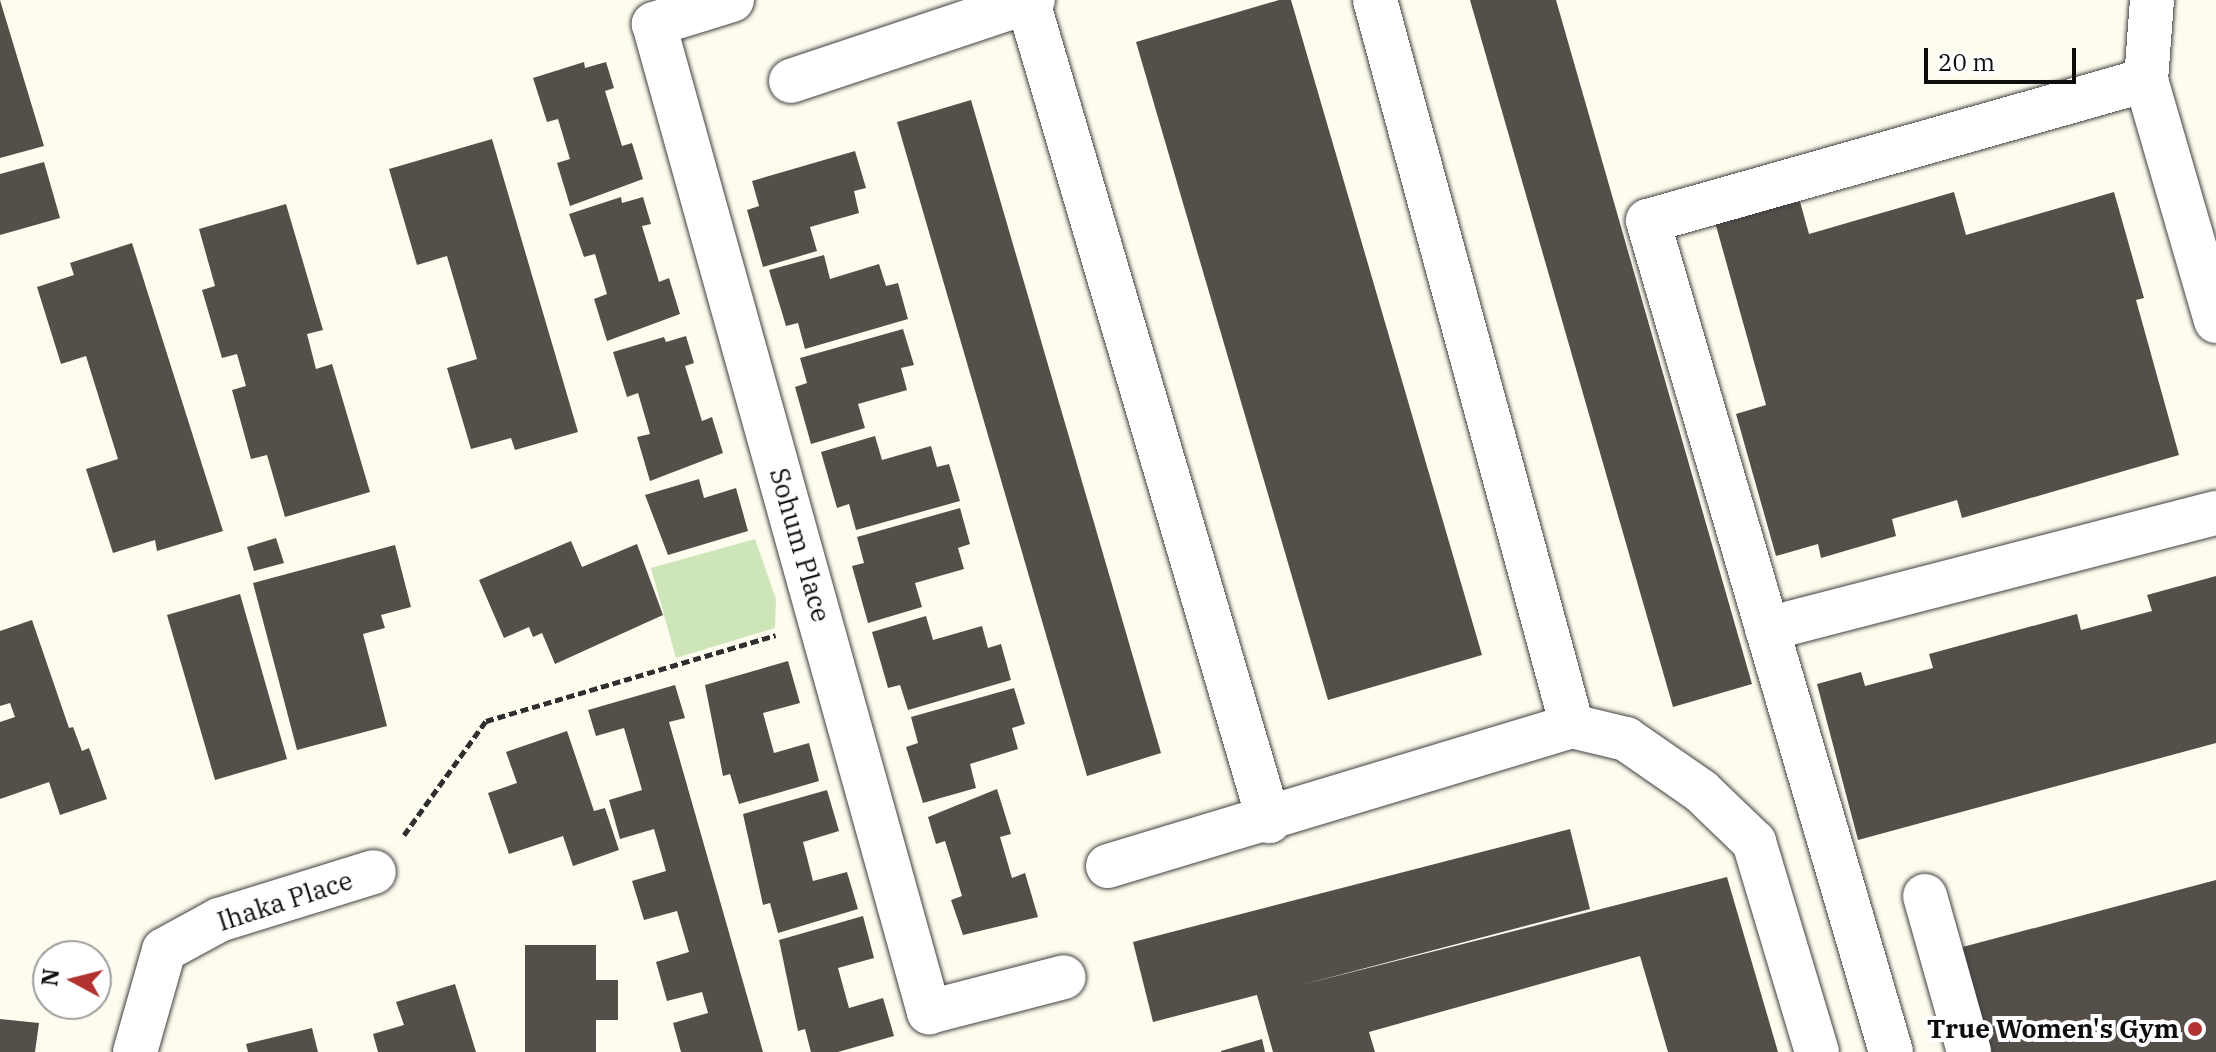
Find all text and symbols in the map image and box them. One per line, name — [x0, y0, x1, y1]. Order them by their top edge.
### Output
scale bar — [1928, 32, 2080, 82]
text: 20 m — [1938, 46, 1995, 78]
street label: Sohum Place — [763, 465, 837, 625]
street label: Ihaka Place — [214, 865, 356, 937]
north arrow — [32, 940, 112, 1020]
text: N — [34, 967, 65, 988]
place label: True Women's Gym — [1927, 1013, 2179, 1045]
marker: True Women's Gym — [2186, 1020, 2204, 1038]

